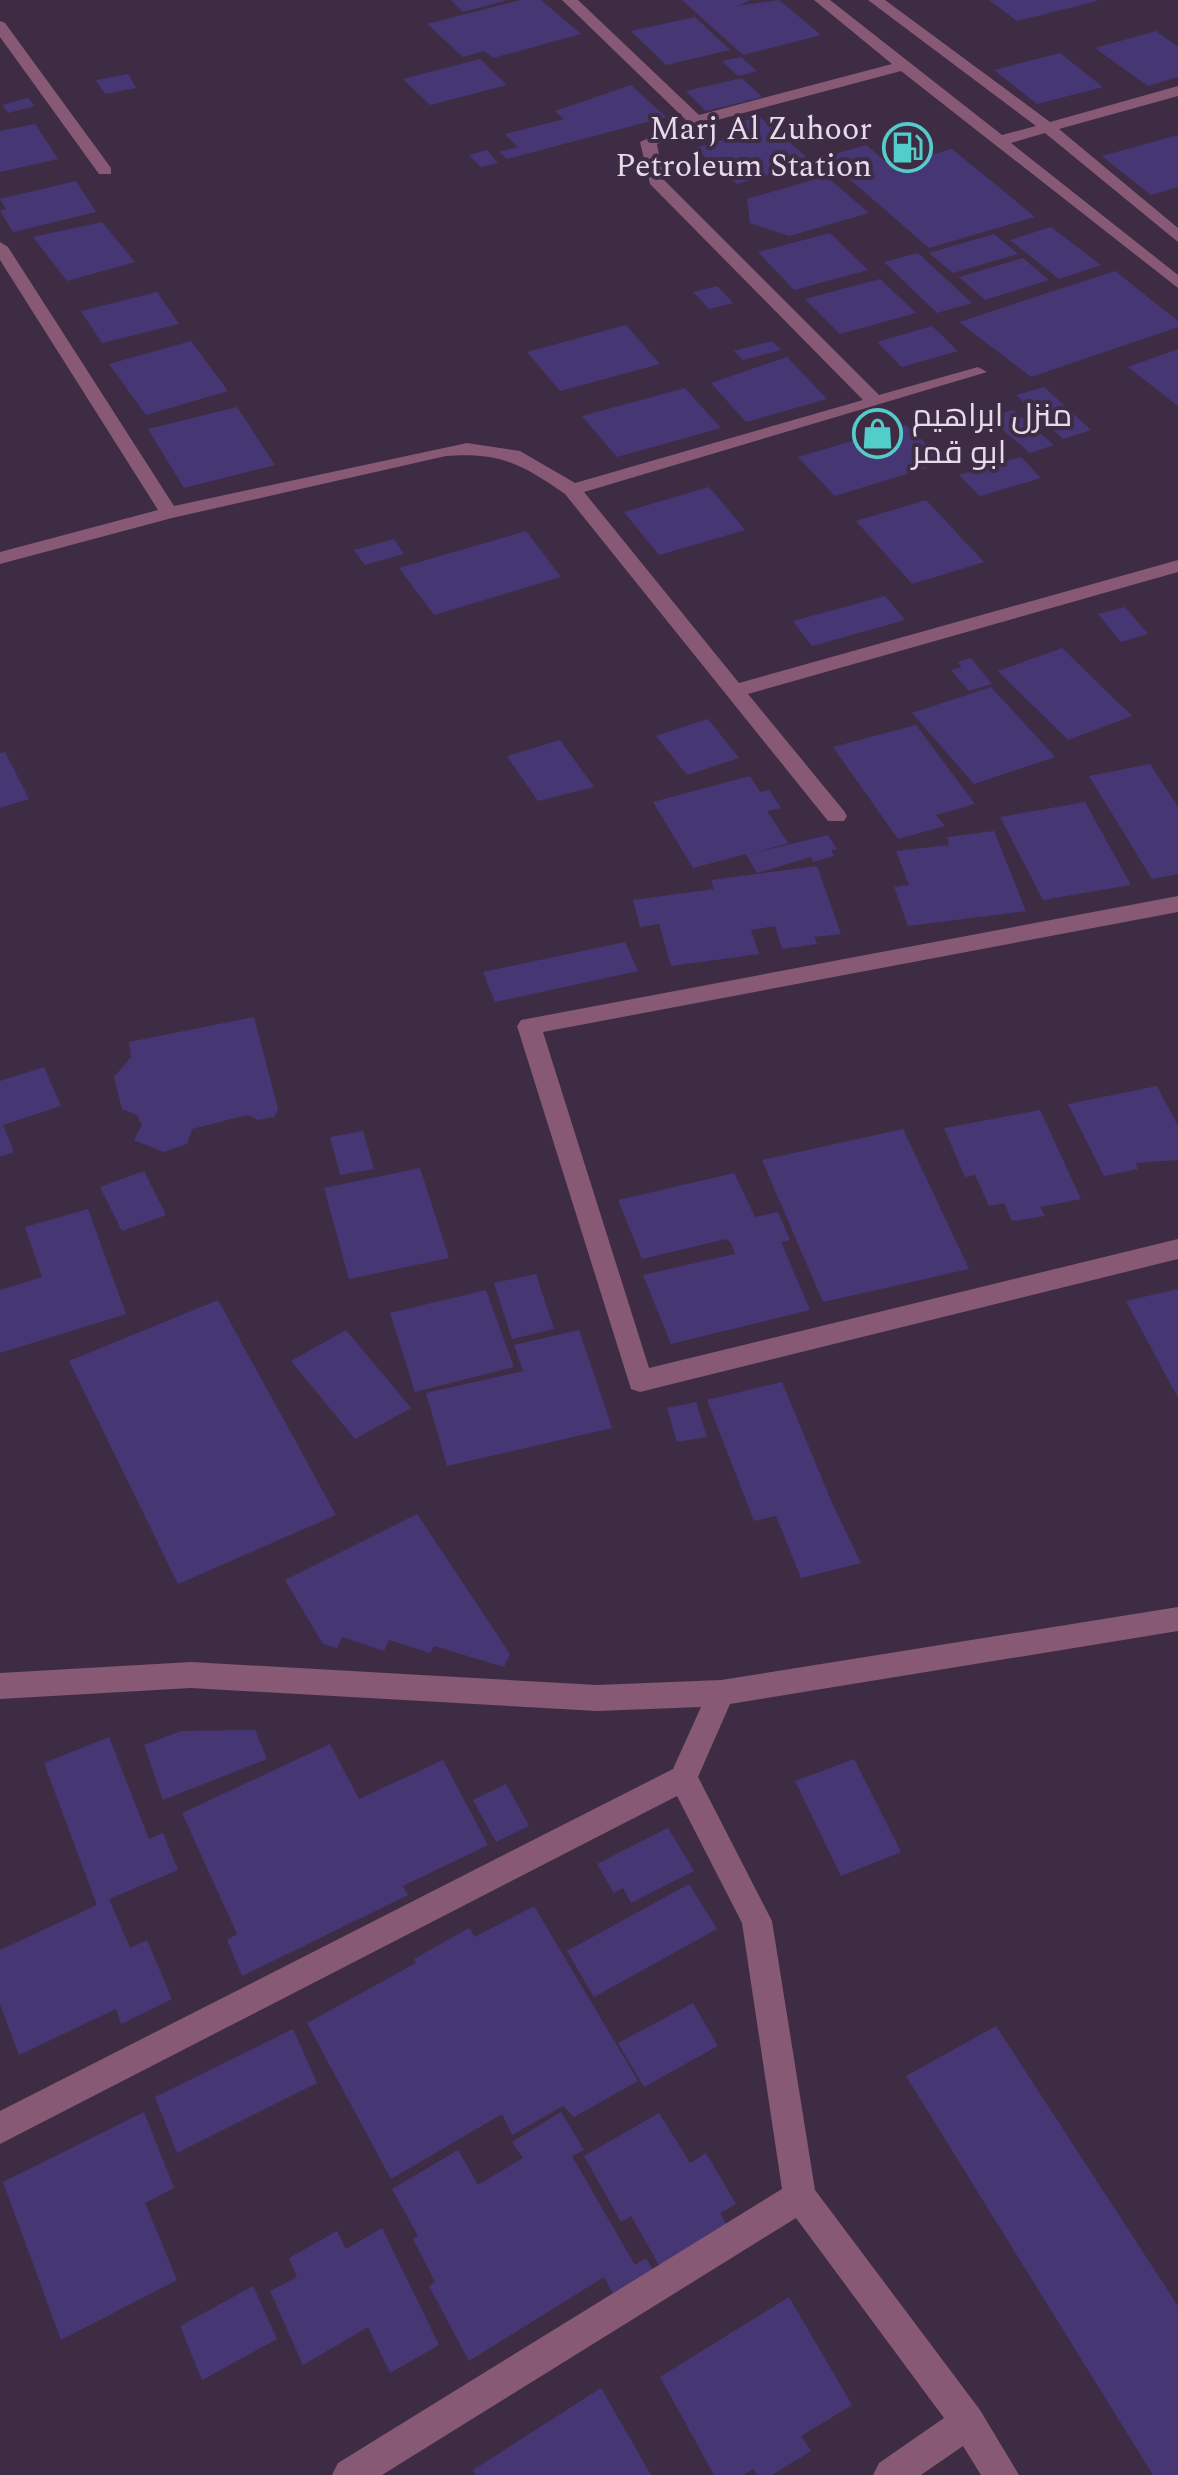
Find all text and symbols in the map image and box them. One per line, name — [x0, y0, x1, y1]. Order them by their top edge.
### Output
place label: Marj Al Zuhoor Petroleum Station — [615, 105, 872, 191]
fuel station icon: Marj Al Zuhoor Petroleum Station — [881, 121, 933, 173]
place label: منزل ابراهيم ابو قمر — [910, 392, 1072, 478]
shop icon: منزل ابراهيم ابو قمر — [851, 408, 903, 460]

